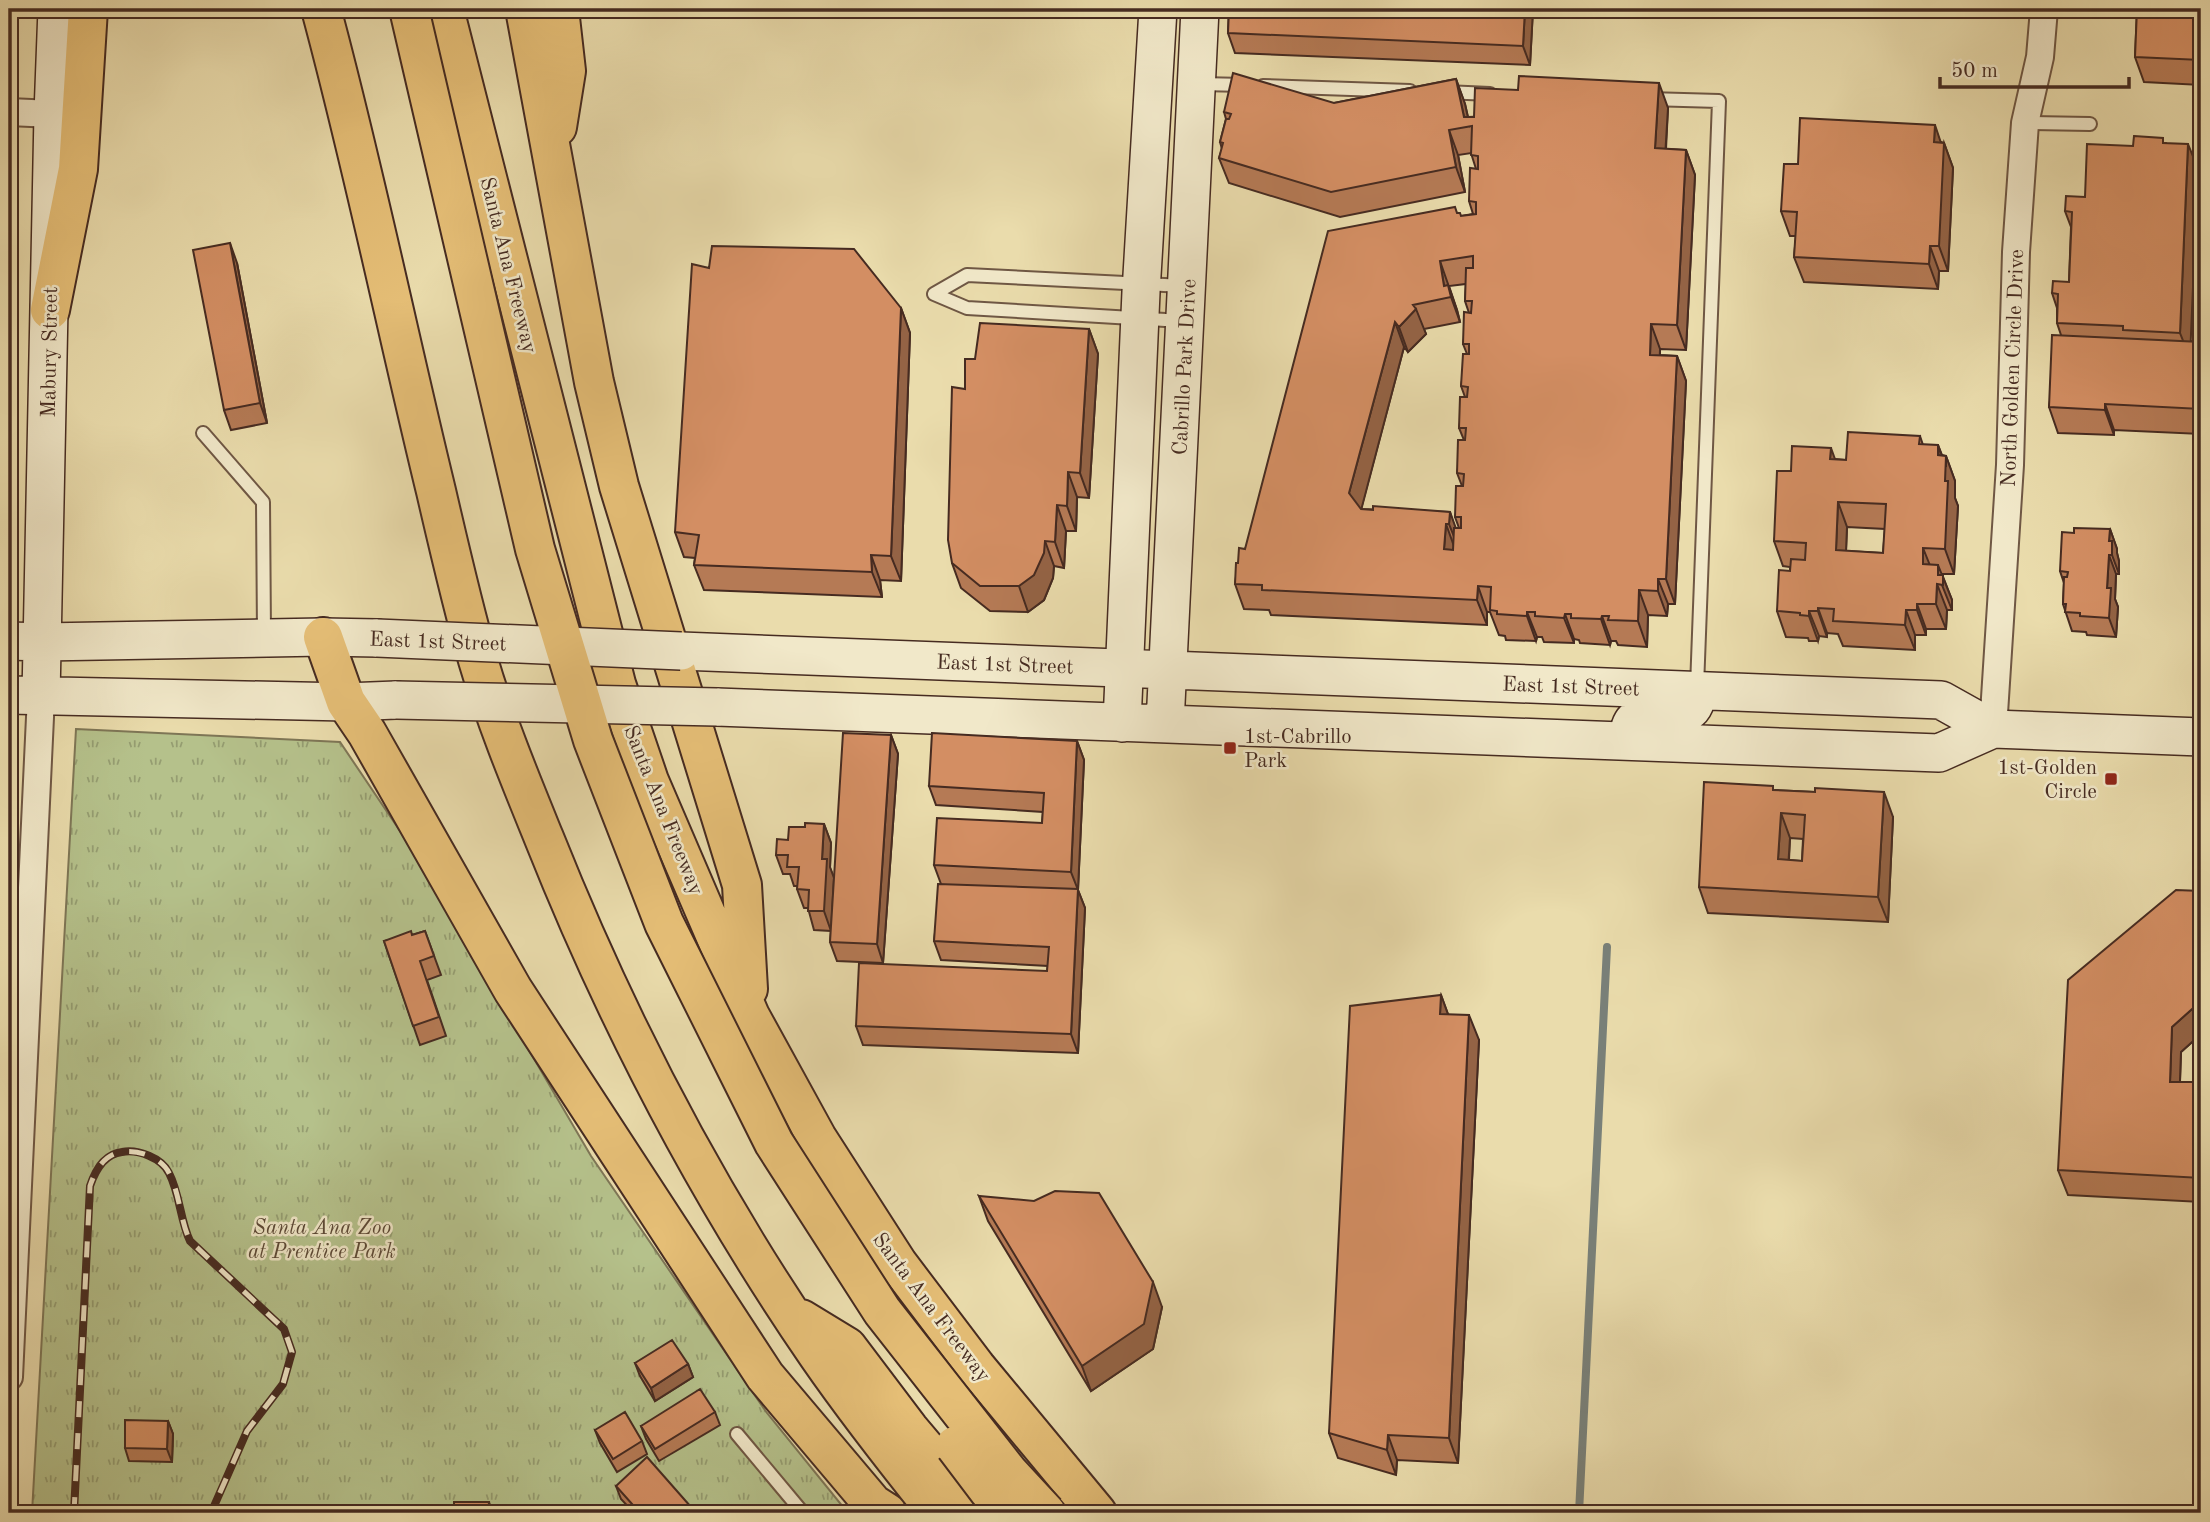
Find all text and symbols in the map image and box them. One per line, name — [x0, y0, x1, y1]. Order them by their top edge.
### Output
scale bar — [1940, 46, 2130, 90]
text: 50 m — [1951, 61, 1998, 82]
street label: Santa Ana Freeway — [475, 175, 540, 356]
street label: North Golden Circle Drive — [1999, 249, 2028, 487]
street label: Cabrillo Park Drive — [1170, 278, 1201, 456]
street label: Mabury Street — [39, 286, 62, 418]
street label: East 1st Street — [369, 630, 507, 655]
street label: East 1st Street — [936, 653, 1074, 678]
street label: East 1st Street — [1502, 675, 1640, 700]
street label: Santa Ana Freeway — [619, 723, 706, 898]
place label: 1st-Cabrillo Park — [1244, 727, 1352, 772]
marker: 1st-Cabrillo Park — [1222, 740, 1238, 756]
place label: 1st-Golden Circle — [1997, 758, 2097, 803]
marker: 1st-Golden Circle — [2103, 771, 2119, 787]
park label: Santa Ana Zoo at Prentice Park — [248, 1218, 396, 1263]
street label: Santa Ana Freeway — [868, 1229, 994, 1386]

